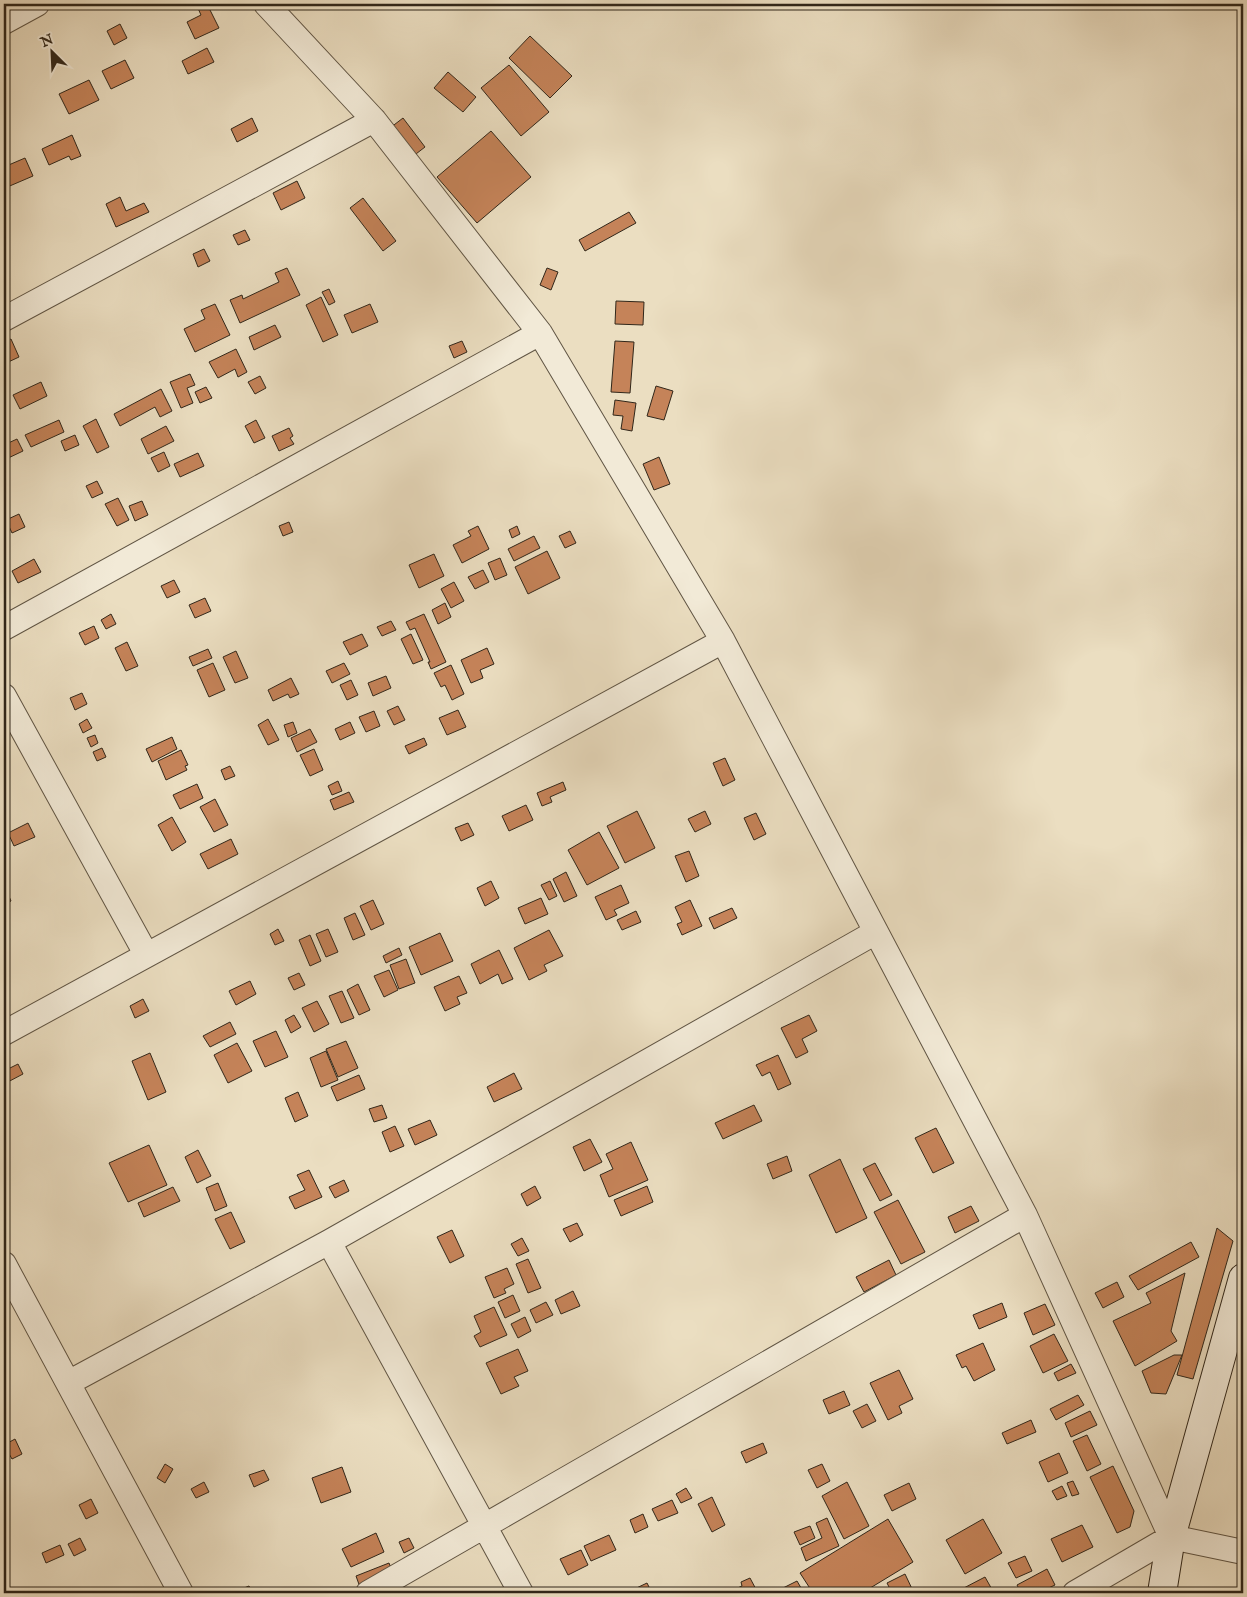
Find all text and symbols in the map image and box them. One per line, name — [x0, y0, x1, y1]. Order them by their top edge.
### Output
north arrow — [28, 28, 78, 78]
text: N — [37, 30, 56, 52]

